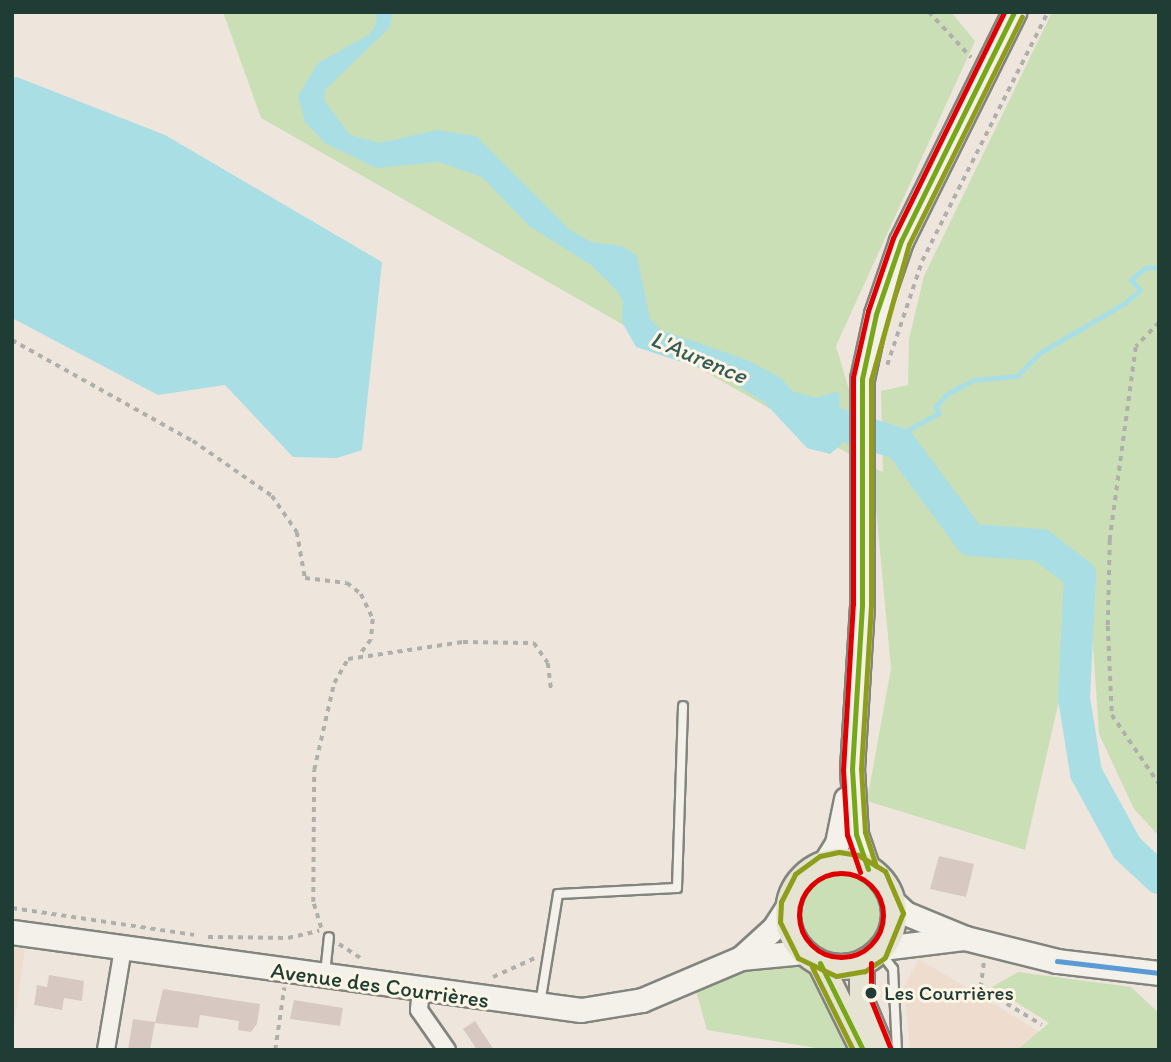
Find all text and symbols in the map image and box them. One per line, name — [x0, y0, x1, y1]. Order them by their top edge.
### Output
water label: L'Aurence — [647, 324, 751, 390]
street label: Avenue des Courrières — [269, 956, 491, 1014]
place label: Les Courrières — [884, 980, 1014, 1006]
marker: Les Courrières — [864, 986, 878, 1000]

